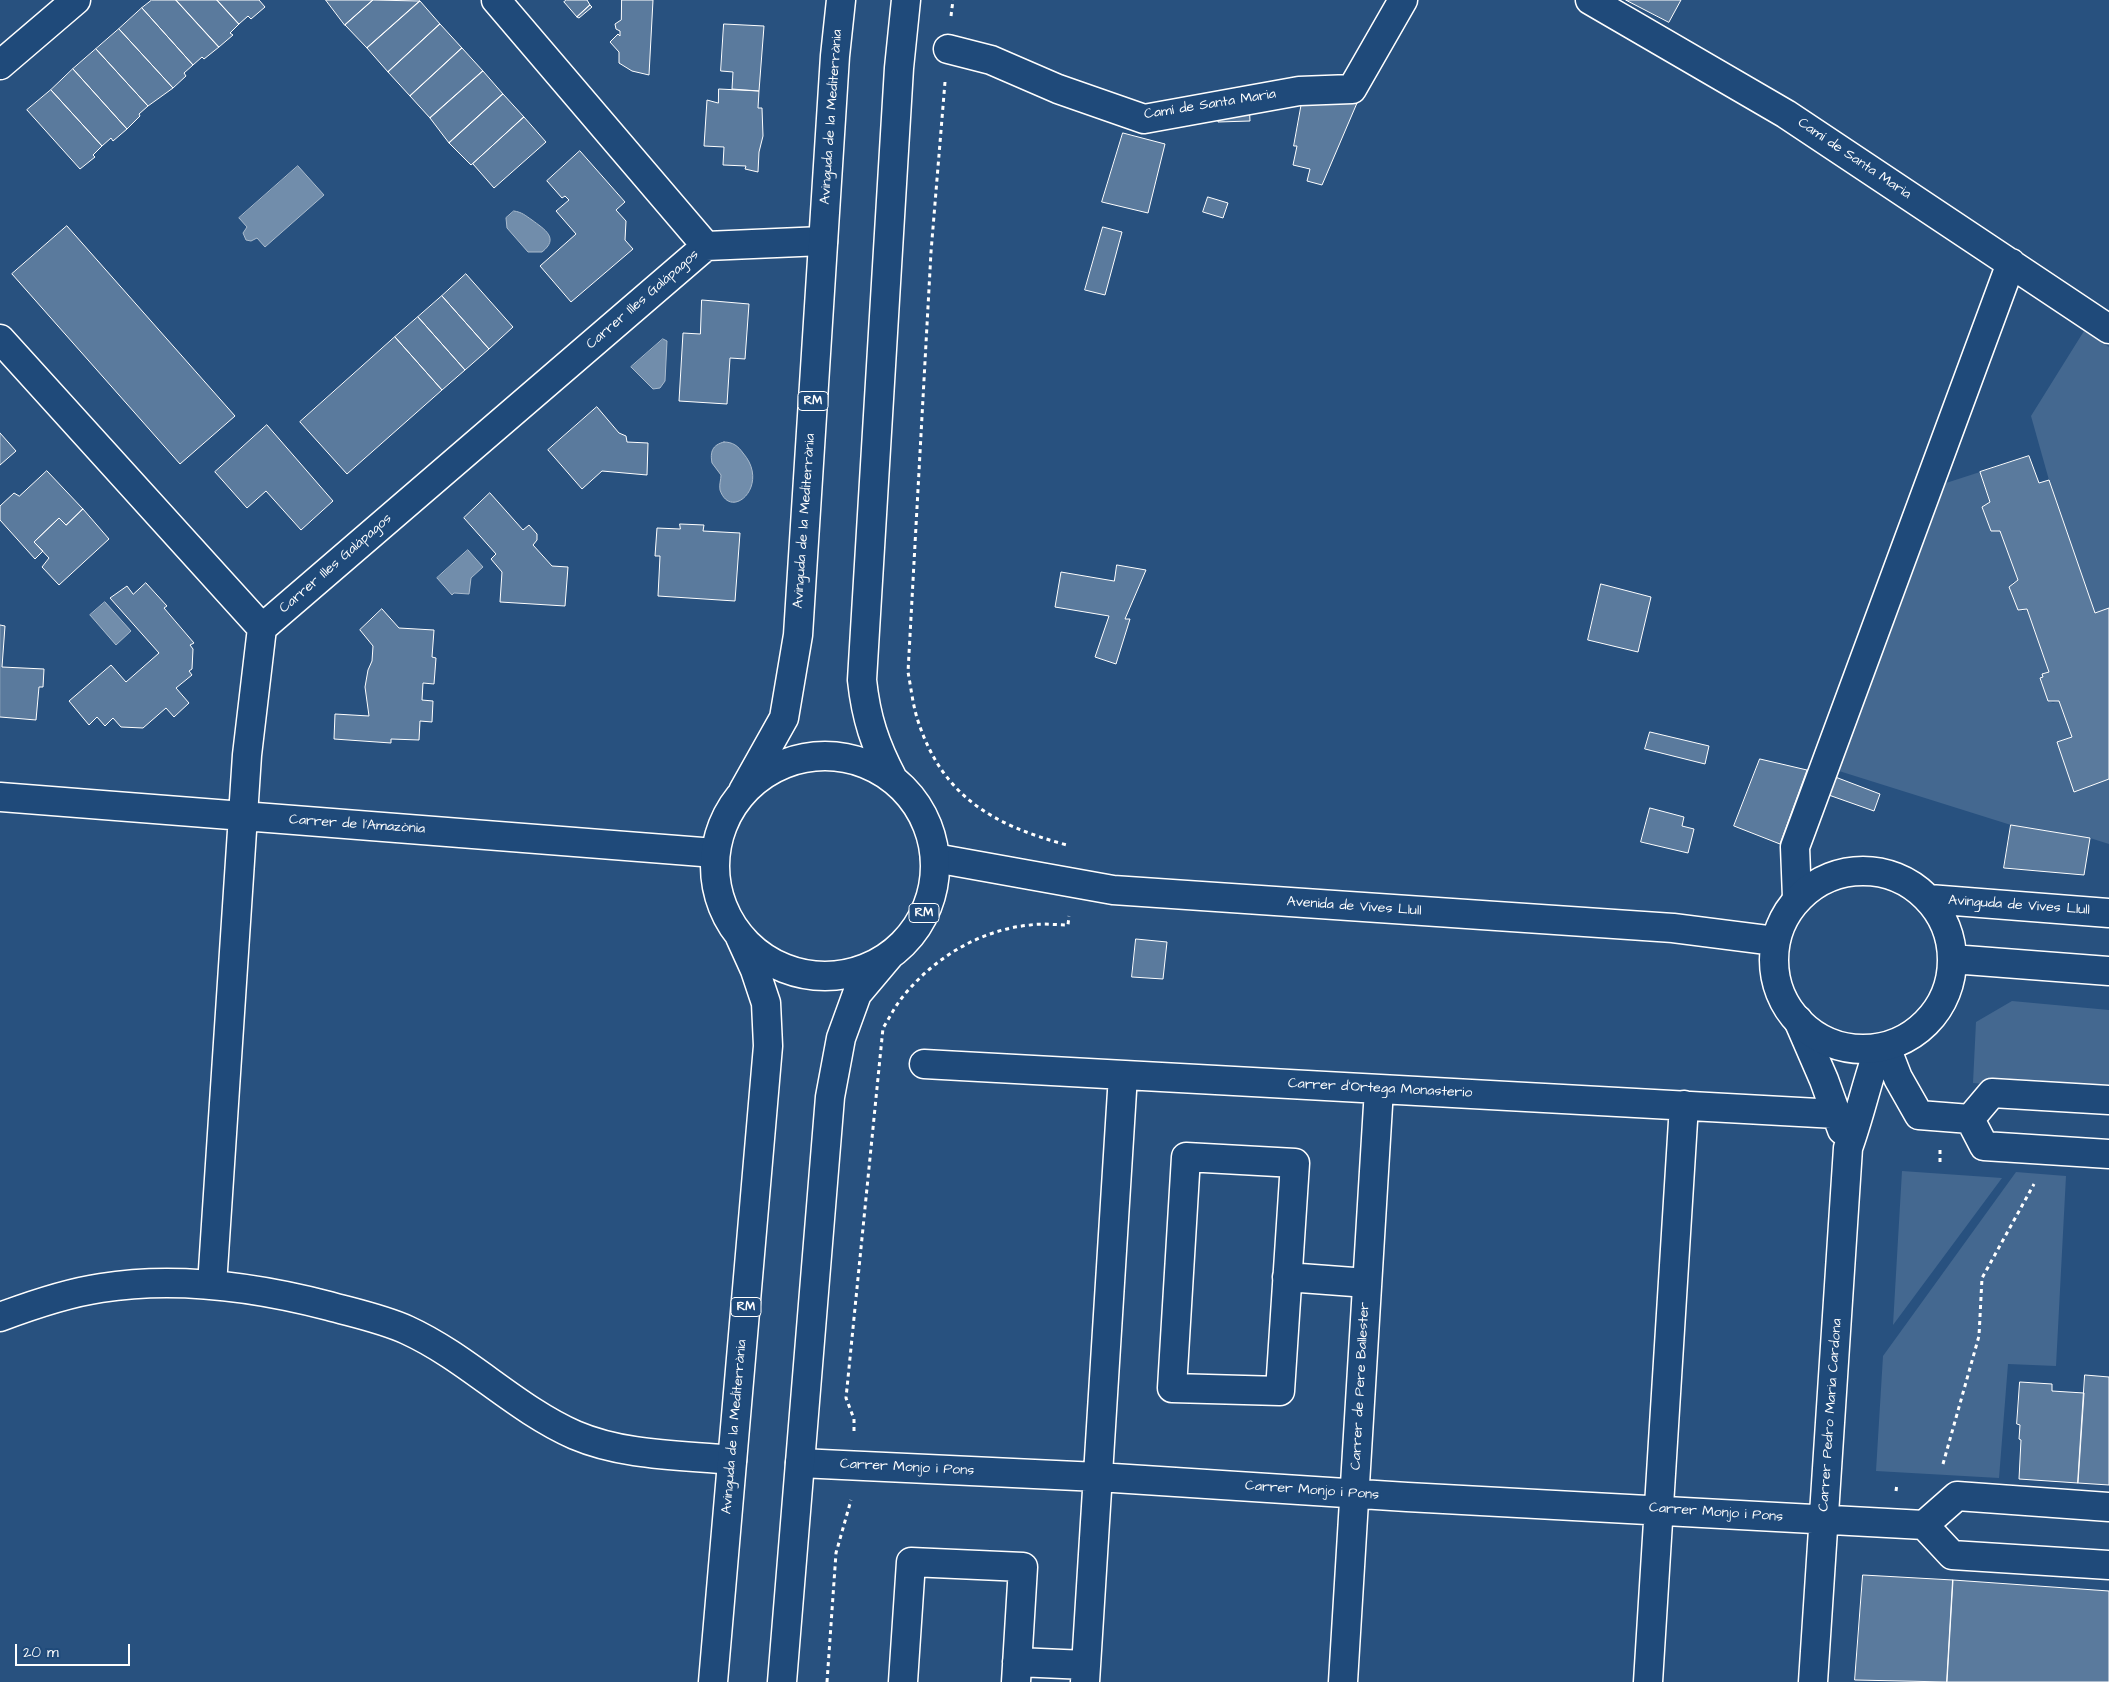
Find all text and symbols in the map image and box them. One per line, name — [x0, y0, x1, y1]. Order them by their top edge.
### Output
street label: Avinguda de la Mediterrània — [818, 29, 846, 205]
street label: Camí de Santa Maria — [1143, 86, 1277, 124]
street label: Camí de Santa Maria — [1794, 115, 1914, 203]
street label: Carrer Illes Galápagos — [583, 247, 703, 353]
road number: RM — [798, 392, 828, 411]
street label: Avinguda de la Mediterrània — [791, 433, 819, 609]
street label: Carrer Illes Galápagos — [276, 511, 396, 617]
street label: Carrer de l'Amazònia — [288, 812, 426, 838]
street label: Avinguda de Vives Llull — [1948, 893, 2090, 919]
street label: Avenida de Vives Llull — [1286, 894, 1422, 920]
road number: RM — [909, 904, 939, 922]
street label: Carrer d'Ortega Monasterio — [1287, 1076, 1473, 1102]
road number: RM — [731, 1298, 761, 1316]
street label: Carrer de Pere Ballester — [1348, 1302, 1374, 1470]
street label: Carrer Pedro Maria Cardona — [1816, 1318, 1846, 1512]
street label: Avinguda de la Mediterrània — [719, 1339, 751, 1515]
street label: Carrer Monjo i Pons — [839, 1456, 975, 1480]
street label: Carrer Monjo i Pons — [1244, 1478, 1380, 1504]
street label: Carrer Monjo i Pons — [1648, 1500, 1784, 1526]
scale bar — [18, 1634, 132, 1666]
text: 20 m — [23, 1642, 59, 1663]

